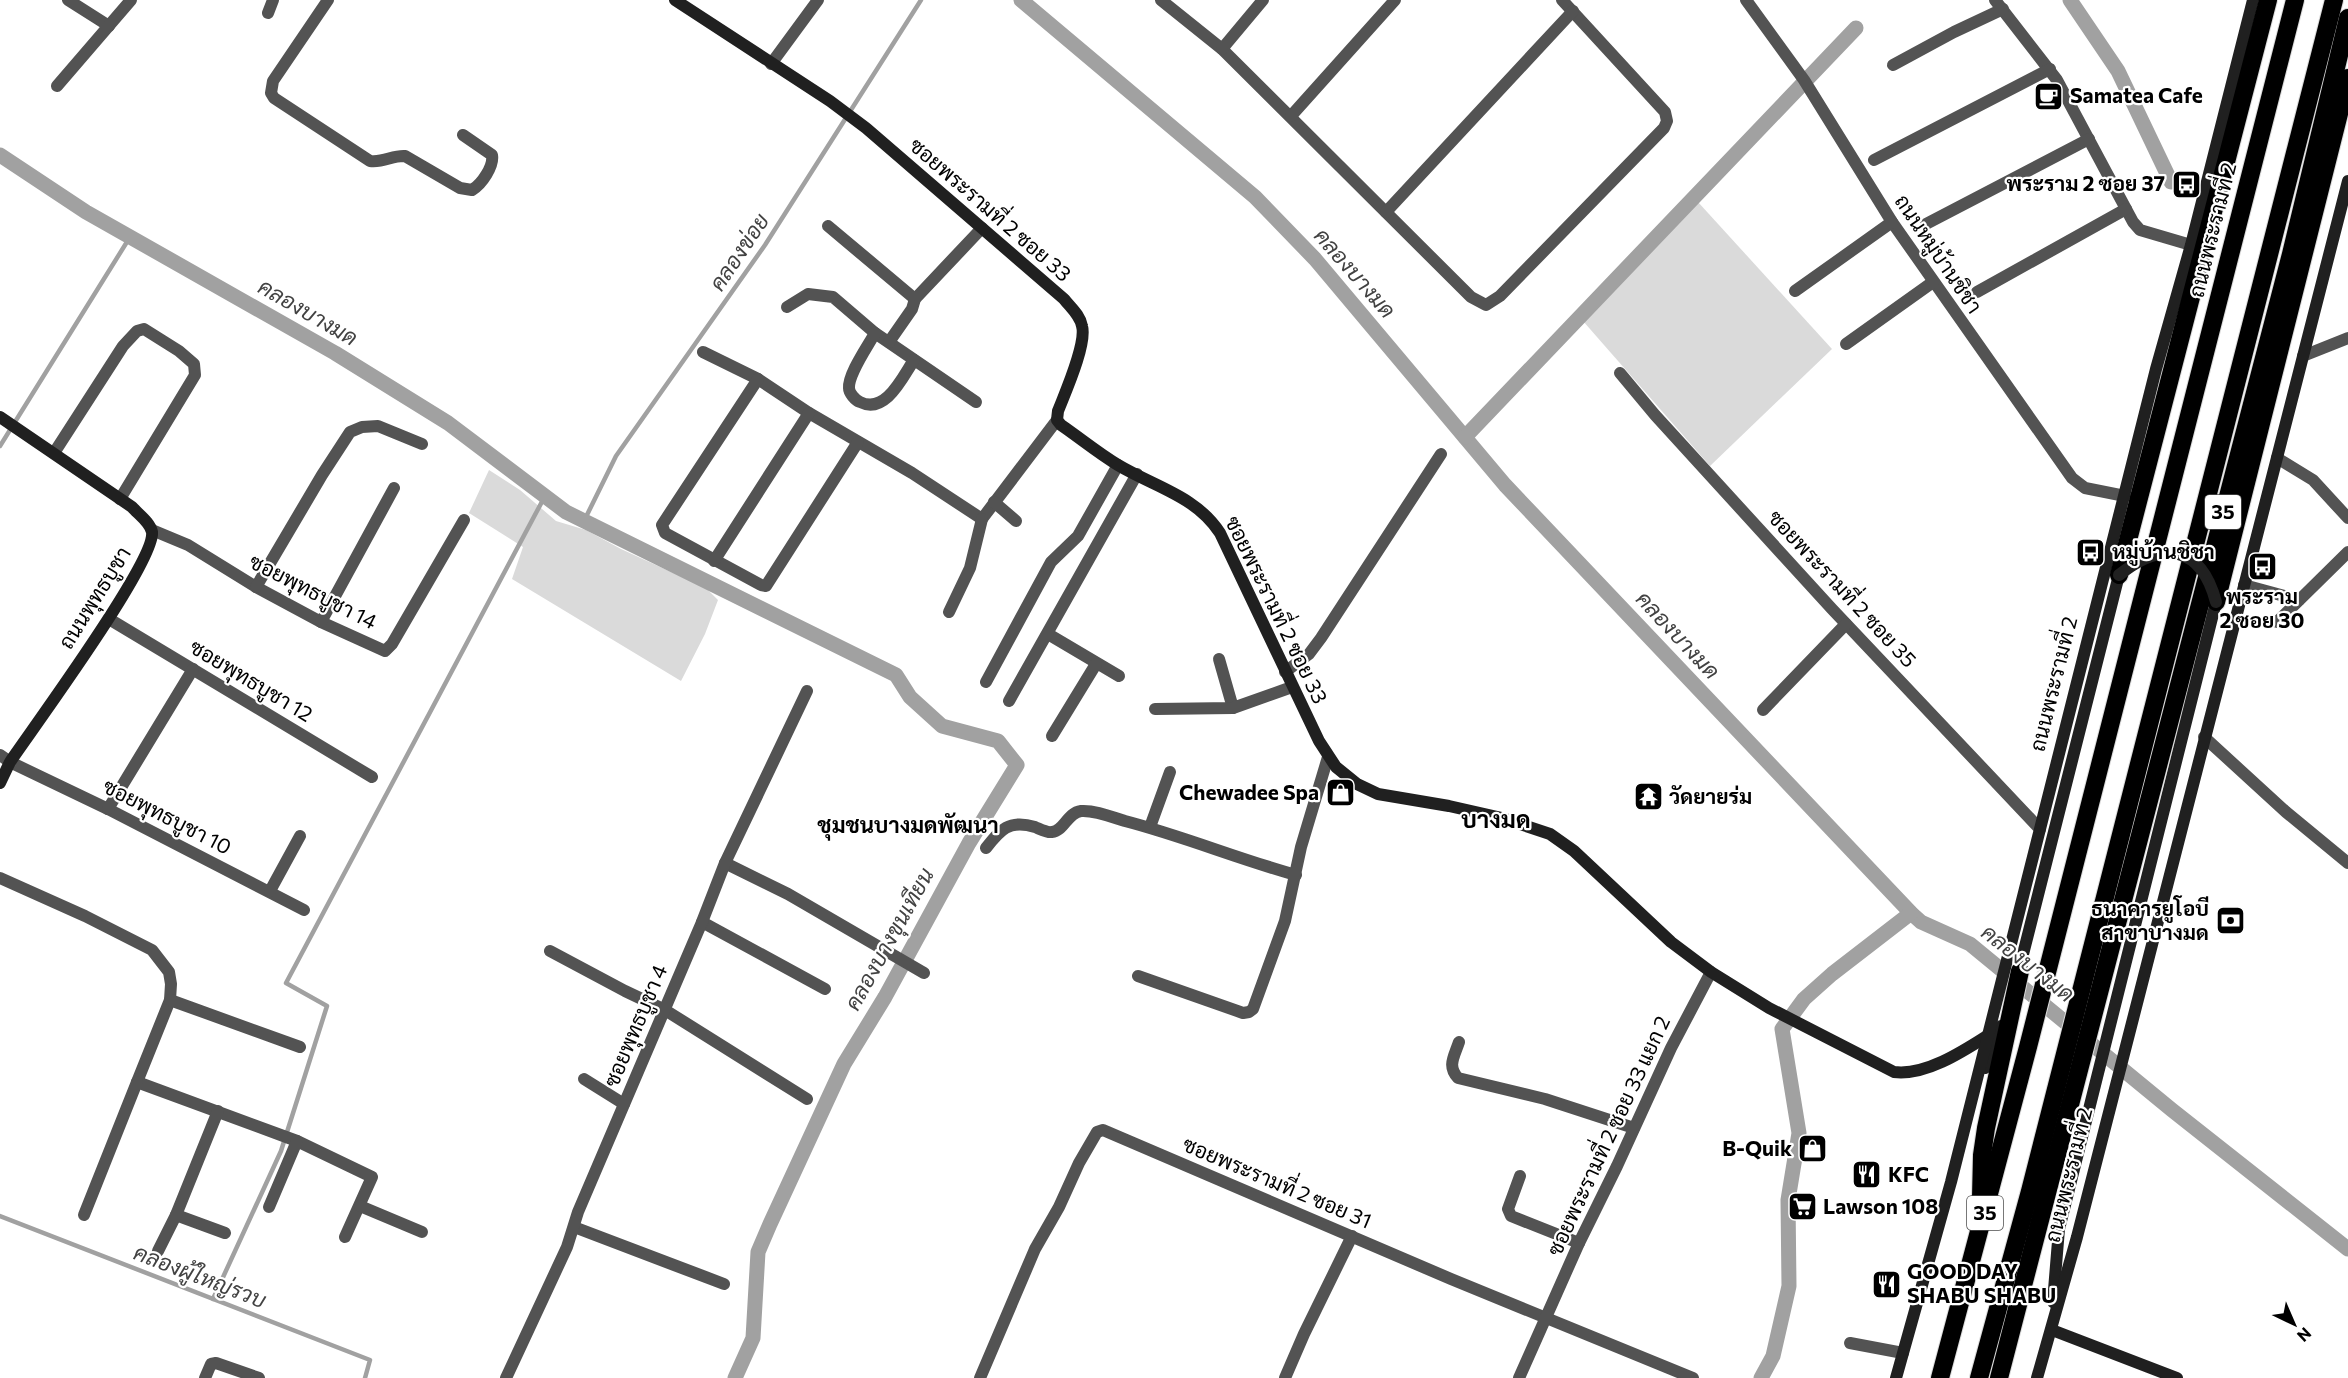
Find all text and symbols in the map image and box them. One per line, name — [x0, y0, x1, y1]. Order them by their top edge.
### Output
cafe icon: Samatea Cafe — [2033, 80, 2065, 112]
place label: Samatea Cafe — [2070, 82, 2203, 107]
street label: ซอยพระรามที่ 2 ซอย 33 — [905, 127, 1081, 286]
street label: ถนนพระรามที่ 2 — [2177, 158, 2240, 300]
bus stop icon: พระราม 2 ซอย 37 — [2170, 168, 2202, 200]
place label: พระราม 2 ซอย 37 — [2007, 170, 2165, 195]
street label: ถนนหมู่บ้านชิชา — [1887, 189, 1988, 320]
water label: คลองข่อย — [703, 208, 774, 296]
water label: คลองบางมด — [1309, 222, 1402, 323]
water label: คลองบางมด — [254, 272, 363, 351]
road number: 35 — [2205, 495, 2241, 529]
street label: ซอยพระรามที่ 2 ซอย 35 — [1764, 500, 1927, 672]
street label: ซอยพระรามที่ 2 ซอย 33 — [1221, 509, 1339, 707]
bus stop icon: หมู่บ้านชิชา — [2075, 536, 2107, 568]
place label: หมู่บ้านชิชา — [2112, 538, 2215, 566]
street label: ถนนพุทธบูชา — [52, 542, 138, 655]
street label: ซอยพุทธบูชา 14 — [244, 548, 382, 637]
bus stop icon: พระราม 2 ซอย 30 — [2246, 550, 2278, 582]
place label: พระราม 2 ซอย 30 — [2219, 583, 2305, 632]
water label: คลองบางมด — [1631, 585, 1726, 684]
street label: ถนนพระรามที่ 2 — [2018, 612, 2081, 754]
street label: ซอยพุทธบูชา 12 — [184, 633, 318, 730]
street label: ซอยพุทธบูชา 10 — [97, 773, 236, 862]
shop icon: Chewadee Spa — [1324, 777, 1356, 809]
place label: Chewadee Spa — [1179, 779, 1319, 804]
temple icon: วัดยายร่ม — [1632, 781, 1664, 813]
place label: วัดยายร่ม — [1669, 783, 1752, 808]
district label: บางมด — [1461, 804, 1531, 833]
district label: ชุมชนบางมดพัฒนา — [817, 811, 999, 841]
water label: คลองบางขุนเทียน — [838, 863, 941, 1016]
place label: ธนาคารยูโอบี สาขาบางมด — [2091, 895, 2209, 944]
bank icon: ธนาคารยูโอบี สาขาบางมด — [2214, 905, 2246, 937]
water label: คลองบางมด — [1977, 918, 2080, 1007]
street label: ซอยพุทธบูชา 4 — [598, 960, 675, 1092]
street label: ซอยพระรามที่ 2 ซอย 33 แยก 2 — [1536, 1009, 1674, 1259]
street label: ถนนพระรามที่ 2 — [2033, 1103, 2096, 1245]
street label: ซอยพระรามที่ 2 ซอย 31 — [1179, 1125, 1378, 1233]
shop icon: B-Quik — [1797, 1133, 1829, 1165]
place label: B-Quik — [1722, 1135, 1792, 1160]
restaurant icon: KFC — [1851, 1159, 1883, 1191]
place label: KFC — [1888, 1161, 1929, 1186]
supermarket icon: Lawson 108 — [1786, 1191, 1818, 1223]
place label: Lawson 108 — [1823, 1193, 1938, 1218]
road number: 35 — [1967, 1196, 2003, 1230]
water label: คลองผู้ใหญ่รวบ — [129, 1238, 270, 1316]
place label: GOOD DAY SHABU SHABU — [1907, 1258, 2056, 1307]
restaurant icon: GOOD DAY SHABU SHABU — [1870, 1268, 1902, 1300]
north arrow — [2264, 1294, 2324, 1354]
text: N — [2294, 1324, 2316, 1346]

